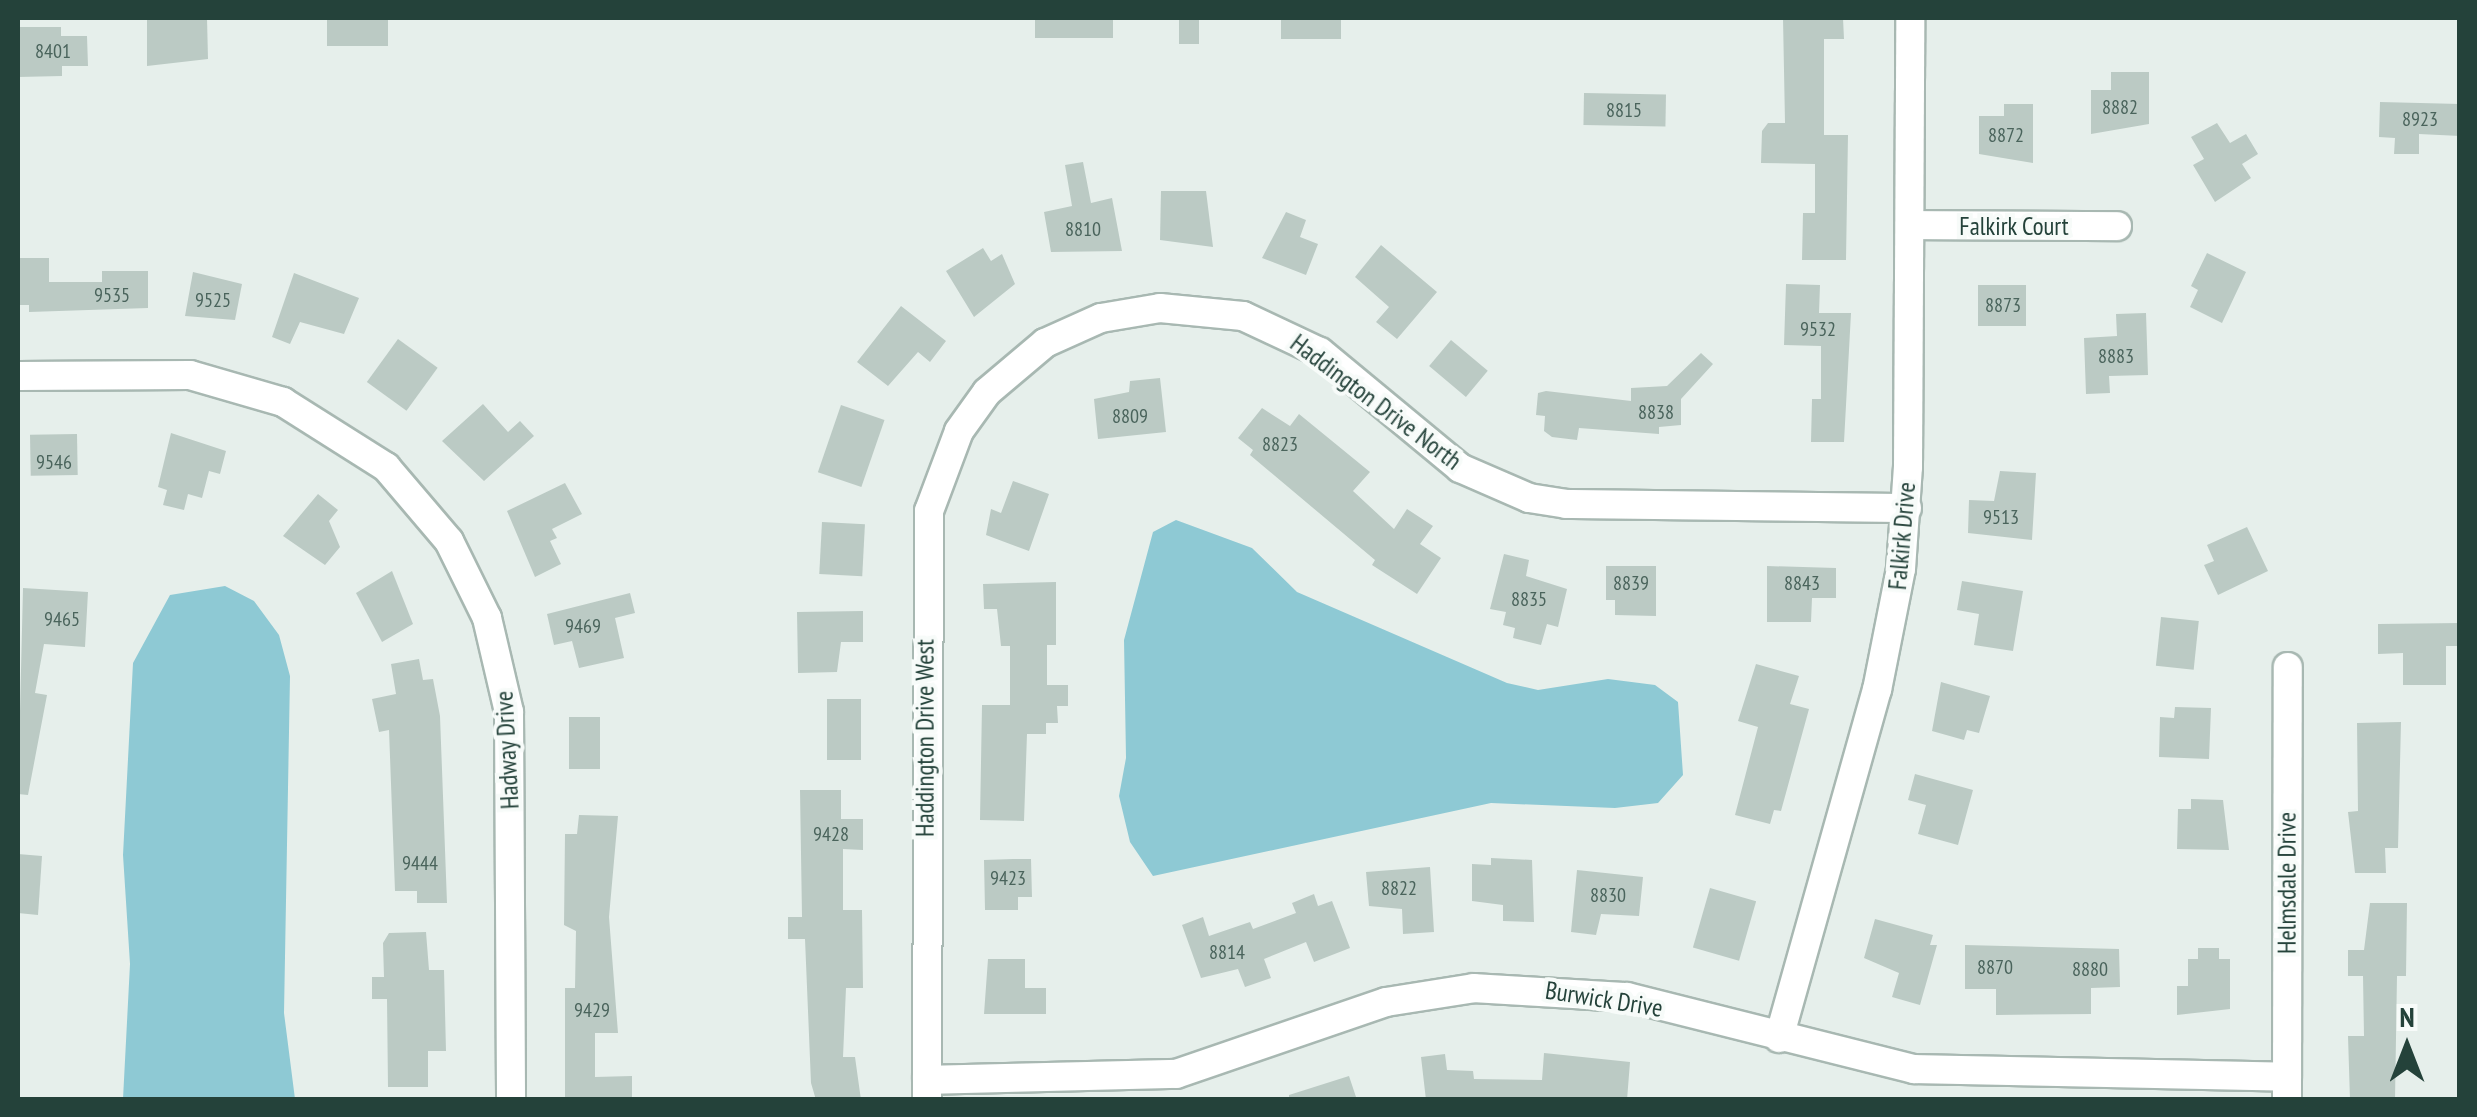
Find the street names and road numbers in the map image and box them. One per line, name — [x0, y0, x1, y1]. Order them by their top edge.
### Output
street label: Falkirk Court — [1959, 211, 2069, 241]
street label: Haddington Drive North — [1285, 328, 1467, 476]
street label: Falkirk Drive — [1882, 481, 1922, 591]
street label: Haddington Drive West — [910, 639, 940, 837]
street label: Hadway Drive — [489, 690, 525, 810]
street label: Helmsdale Drive — [2272, 812, 2302, 954]
street label: Burwick Drive — [1543, 975, 1665, 1023]

